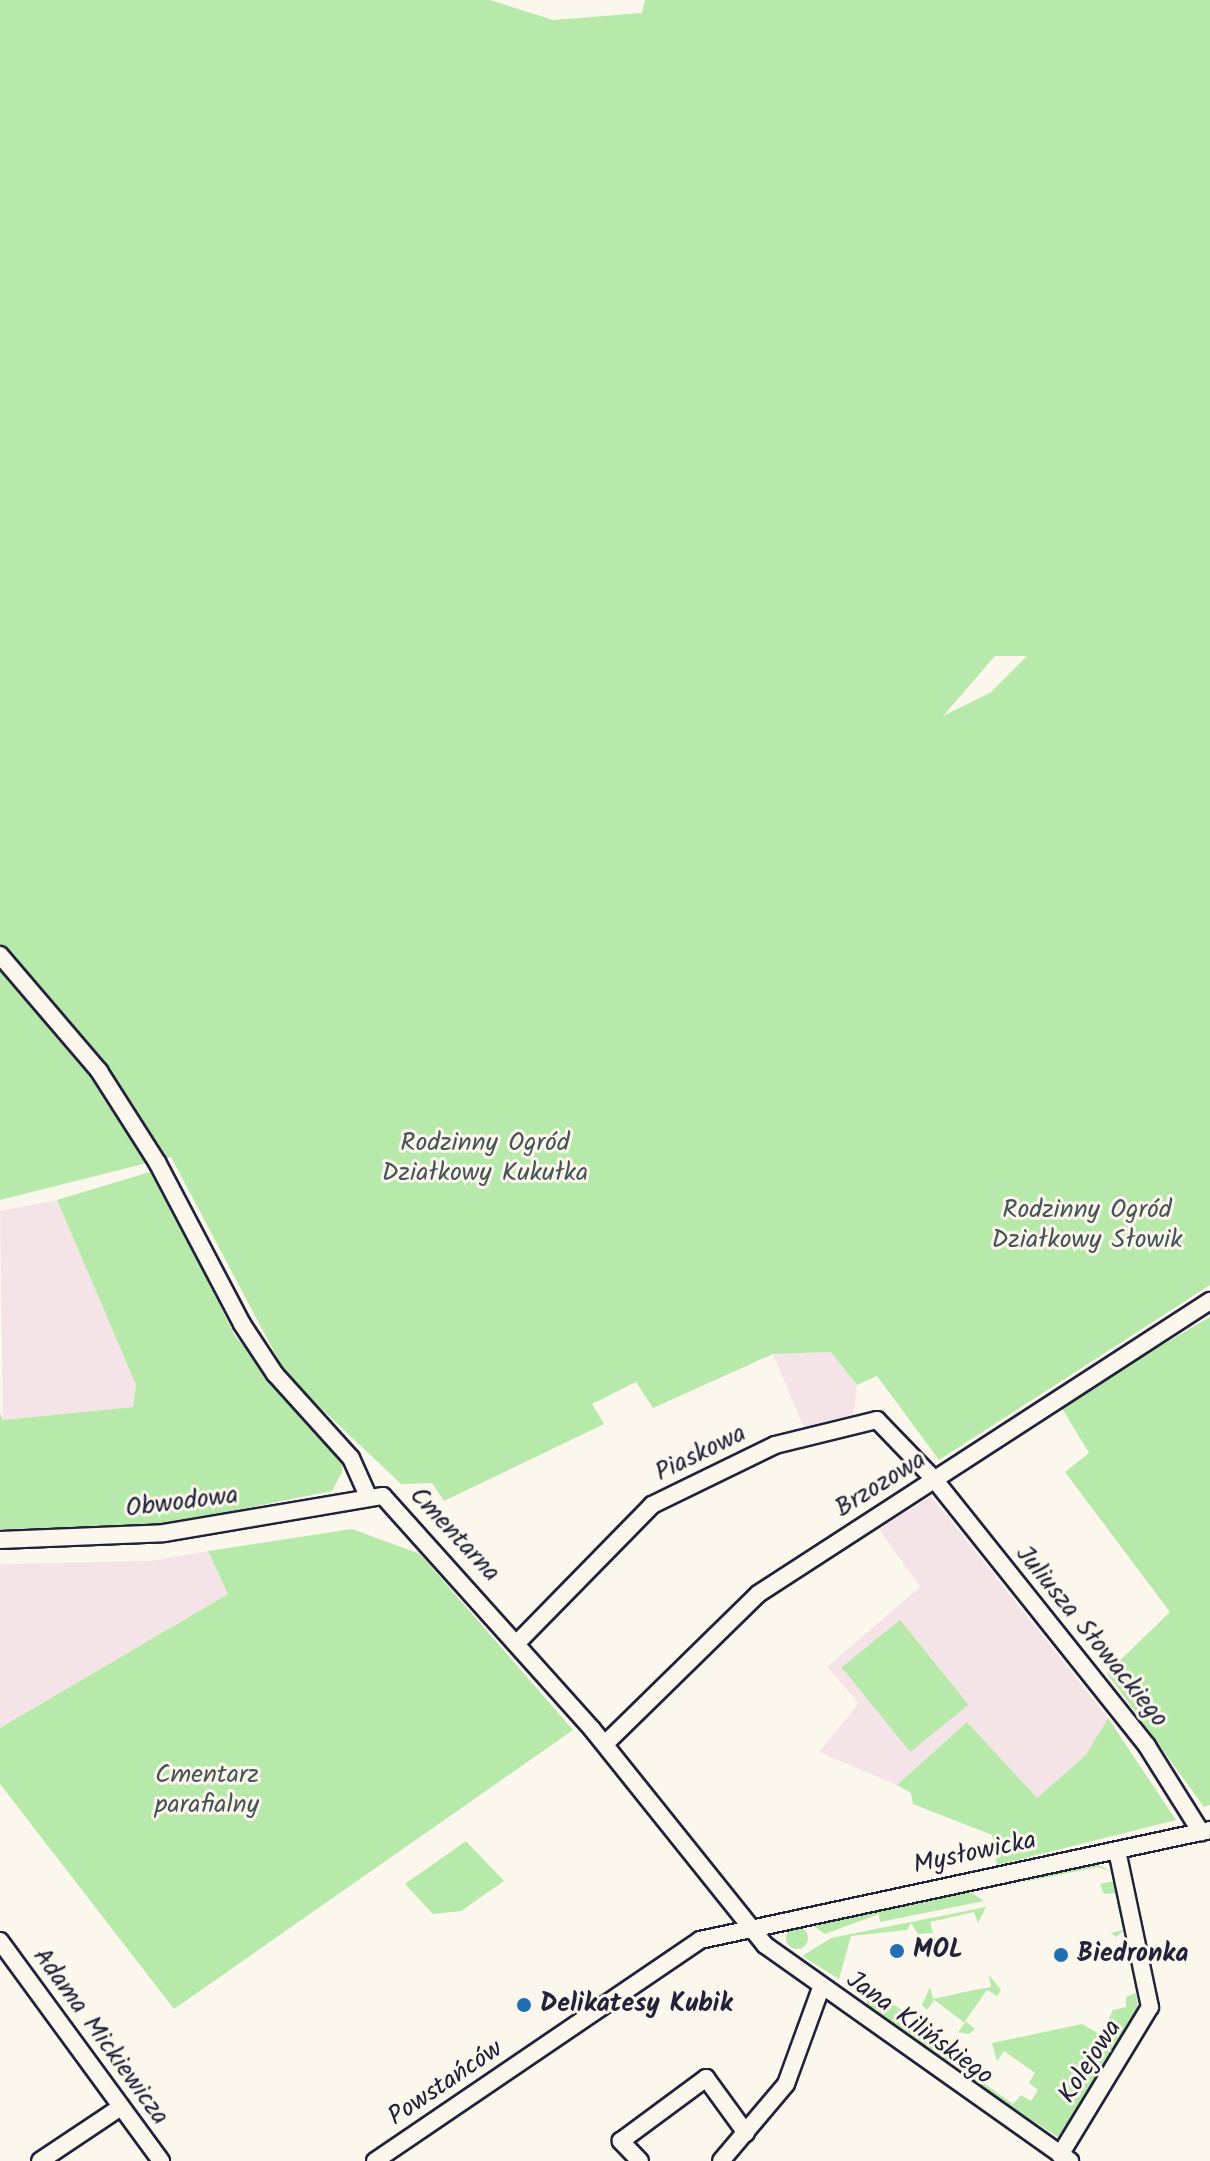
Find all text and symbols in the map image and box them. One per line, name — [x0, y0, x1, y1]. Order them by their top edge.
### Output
park label: Rodzinny Ogród Działkowy Kukułka — [382, 1128, 588, 1190]
park label: Rodzinny Ogród Działkowy Słowik — [992, 1195, 1182, 1256]
street label: Piaskowa — [650, 1419, 752, 1489]
street label: Brzozowa — [830, 1445, 932, 1525]
street label: Obwodowa — [124, 1481, 240, 1525]
street label: Cmentarna — [402, 1481, 506, 1589]
street label: Juliusza Słowackiego — [1008, 1540, 1174, 1734]
park label: Cmentarz parafialny — [155, 1760, 259, 1822]
street label: Mysłowicka — [911, 1826, 1039, 1882]
place label: MOL — [913, 1935, 963, 1967]
place label: Biedronka — [1077, 1939, 1188, 1971]
street label: Adama Mickiewicza — [25, 1942, 175, 2132]
marker: MOL — [888, 1942, 906, 1960]
marker: Biedronka — [1052, 1946, 1070, 1964]
street label: Jana Kilińskiego — [839, 1965, 999, 2093]
place label: Delikatesy Kubik — [540, 1989, 732, 2021]
marker: Delikatesy Kubik — [515, 1996, 533, 2014]
street label: Kolejowa — [1053, 2014, 1129, 2110]
street label: Powstańców — [383, 2034, 509, 2134]

